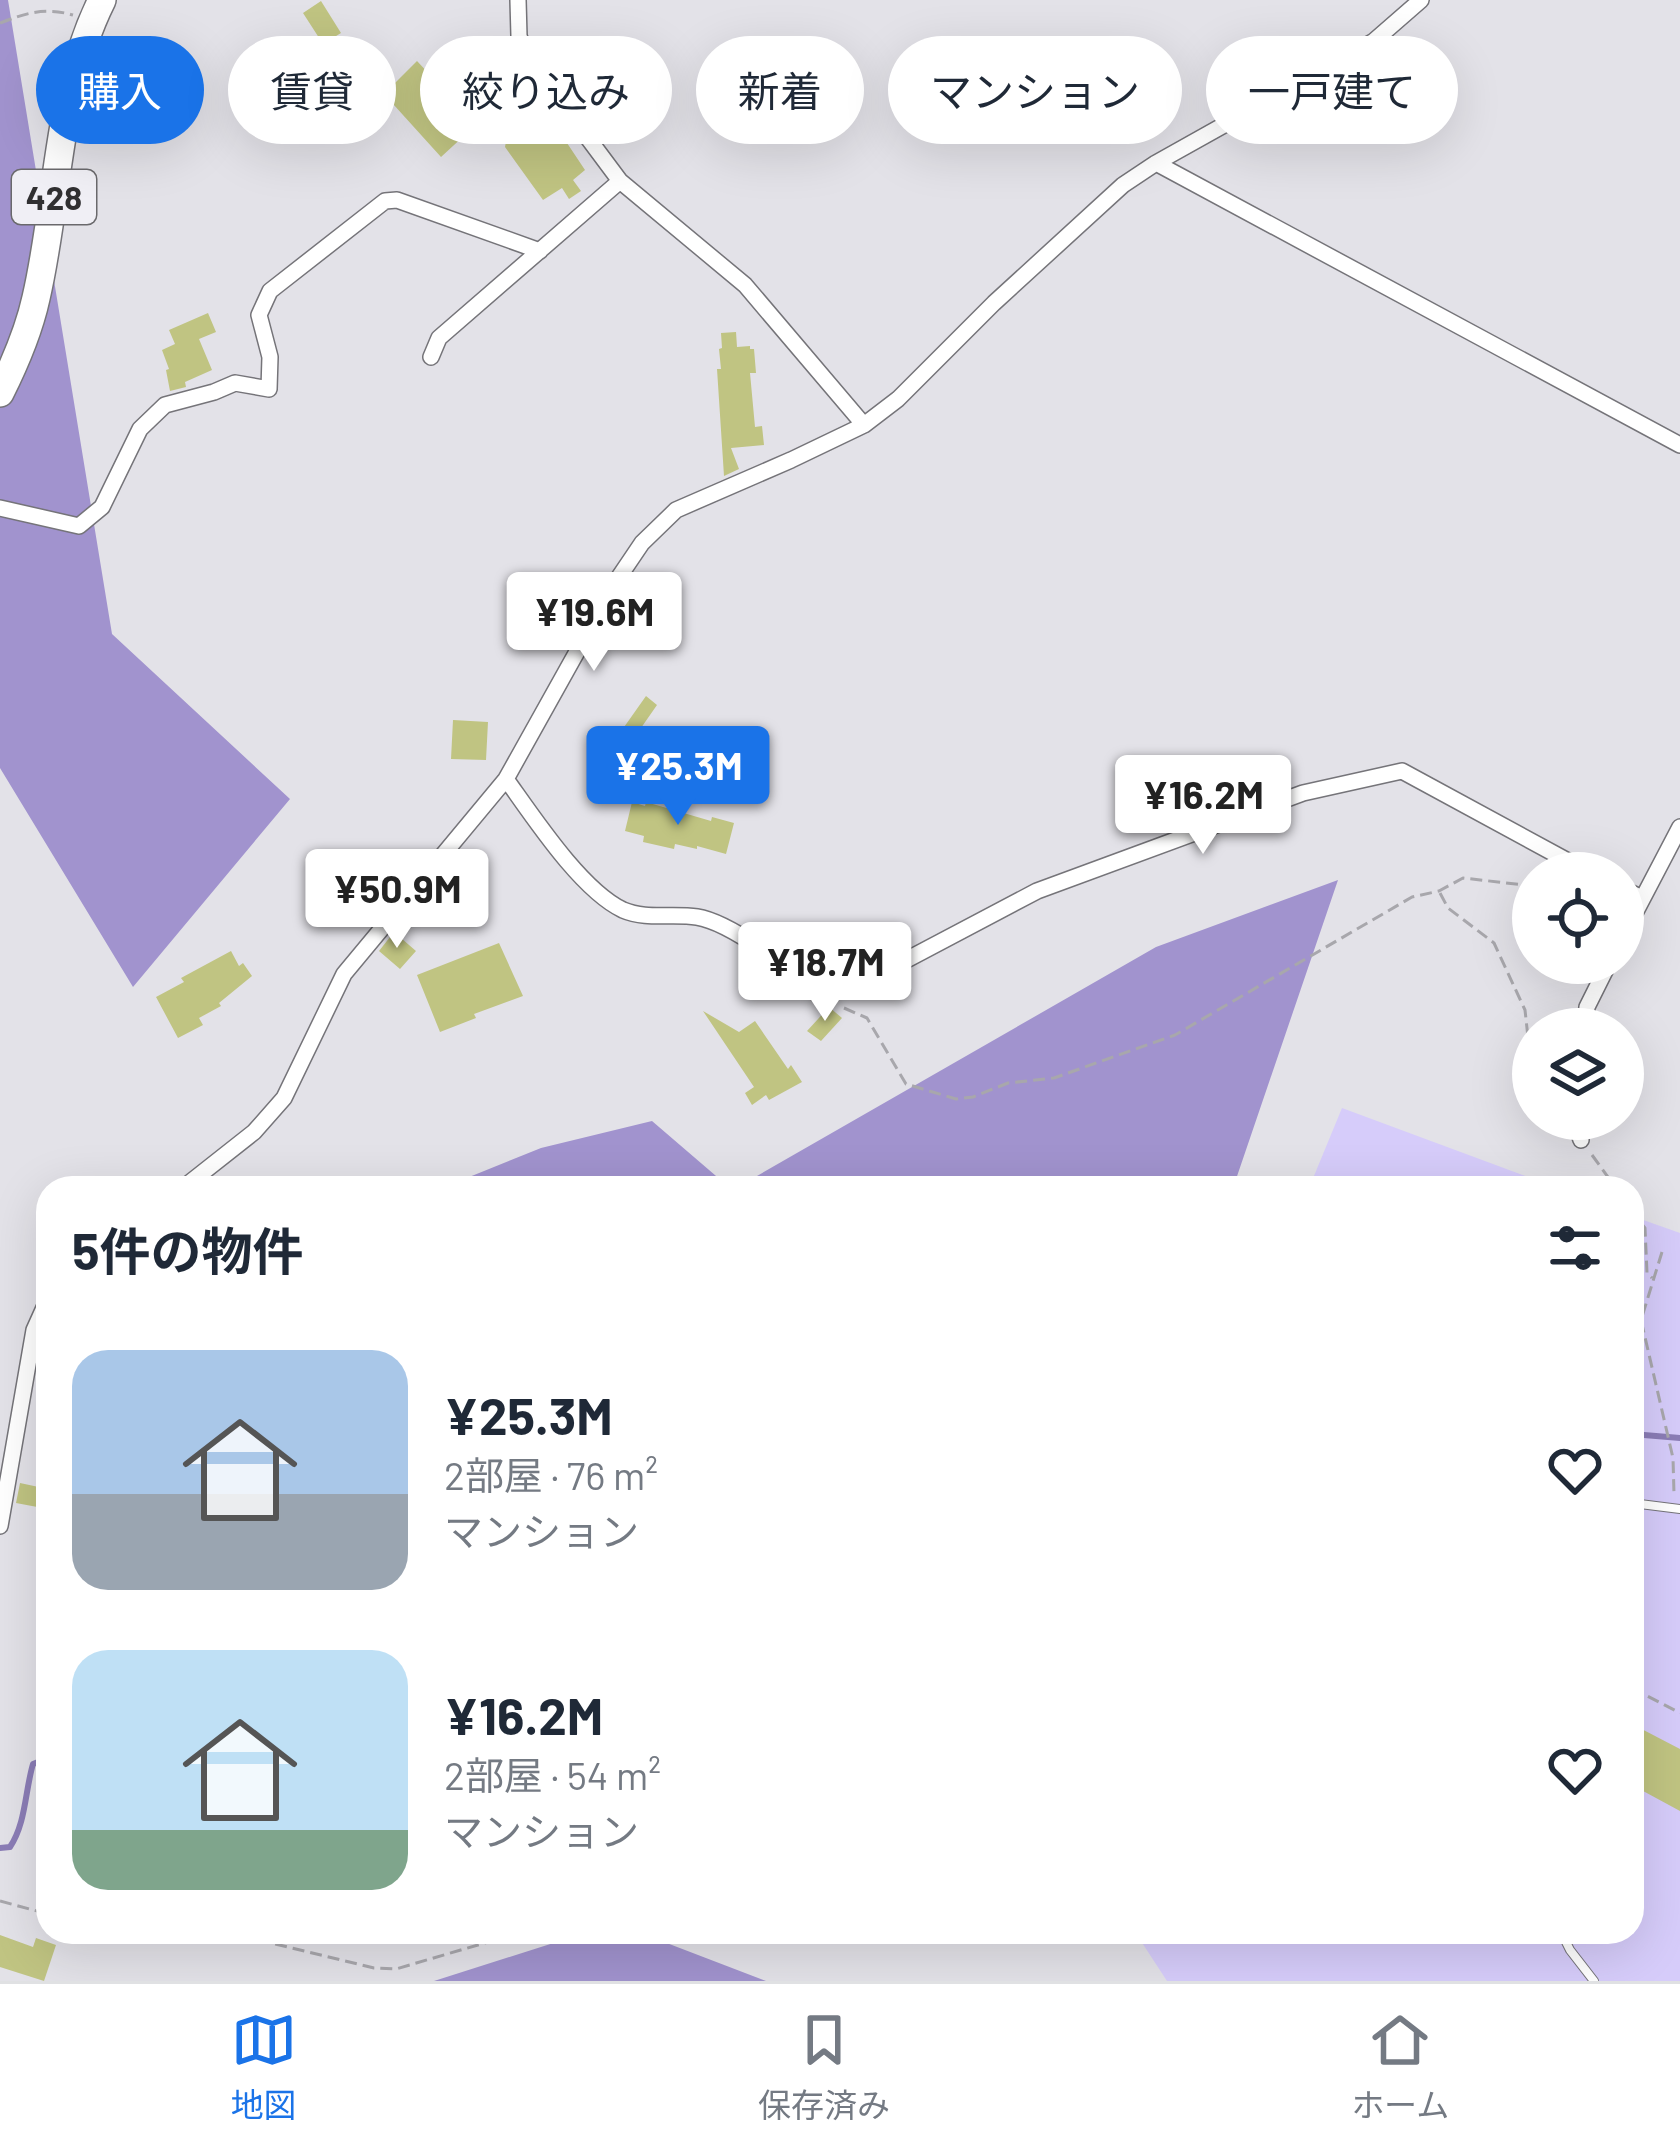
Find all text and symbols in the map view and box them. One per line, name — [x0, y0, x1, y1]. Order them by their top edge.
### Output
chip: 購入 — [36, 36, 204, 144]
chip: 賃貸 — [228, 36, 396, 144]
chip: 絞り込み — [420, 36, 672, 144]
chip: 新着 — [696, 36, 864, 144]
chip: マンション — [888, 36, 1182, 144]
chip: 一戸建て — [1206, 36, 1458, 144]
road number: 428 — [12, 170, 96, 224]
pin: ¥19.6M — [496, 572, 692, 674]
text: ¥19.6M — [534, 587, 654, 634]
pin: ¥25.3M — [580, 726, 776, 828]
text: ¥25.3M — [613, 741, 743, 788]
pin: ¥16.2M — [1105, 755, 1301, 857]
text: ¥16.2M — [1142, 770, 1264, 817]
pin: ¥50.9M — [299, 849, 495, 951]
map controls — [1512, 852, 1644, 1140]
button: locate — [1512, 852, 1644, 984]
text: ¥50.9M — [332, 864, 462, 911]
pin: ¥18.7M — [727, 922, 923, 1024]
text: ¥18.7M — [765, 937, 885, 984]
button: layers — [1512, 1008, 1644, 1140]
icon: filters — [1542, 1215, 1608, 1281]
text: 5件の物件 — [72, 1219, 304, 1280]
text: ¥25.3M — [444, 1384, 613, 1445]
icon: home — [168, 1398, 312, 1542]
icon: heart — [1542, 1437, 1608, 1503]
text: 2部屋 · 76 m² — [444, 1451, 658, 1498]
text: マンション — [444, 1507, 639, 1554]
text: ¥16.2M — [444, 1684, 603, 1745]
icon: home — [168, 1698, 312, 1842]
icon: heart — [1542, 1737, 1608, 1803]
text: 2部屋 · 54 m² — [444, 1751, 661, 1798]
text: マンション — [444, 1807, 639, 1854]
tab: 地図 — [231, 2007, 297, 2127]
tab: 保存済み — [758, 2007, 890, 2127]
tab: ホーム — [1351, 2007, 1449, 2127]

